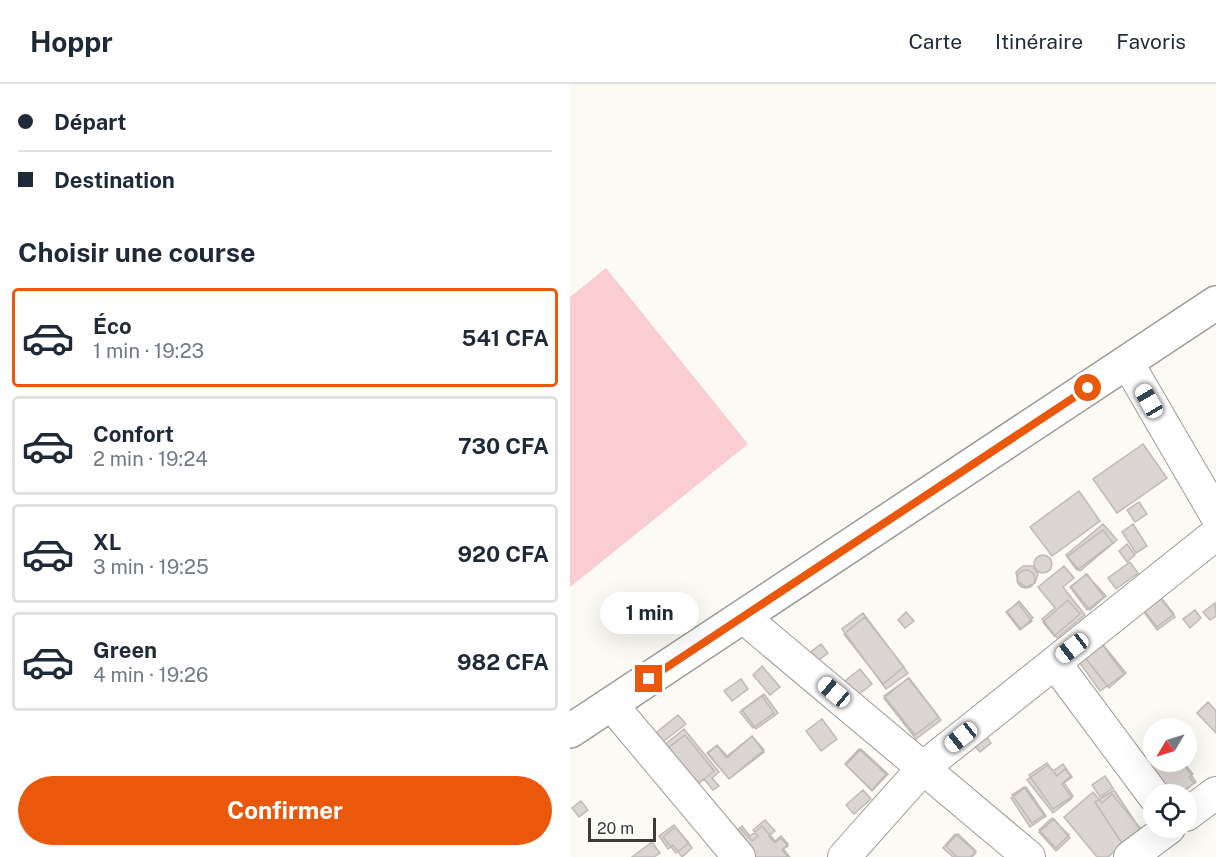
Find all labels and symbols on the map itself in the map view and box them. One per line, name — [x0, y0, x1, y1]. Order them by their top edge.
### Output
route start — [1074, 374, 1101, 401]
car — [1132, 381, 1166, 421]
callout: 1 min — [599, 592, 698, 634]
car — [1052, 630, 1092, 666]
route end — [635, 665, 662, 692]
car — [814, 674, 854, 710]
north arrow — [1143, 718, 1197, 772]
car — [941, 719, 981, 755]
scale bar — [588, 815, 656, 842]

